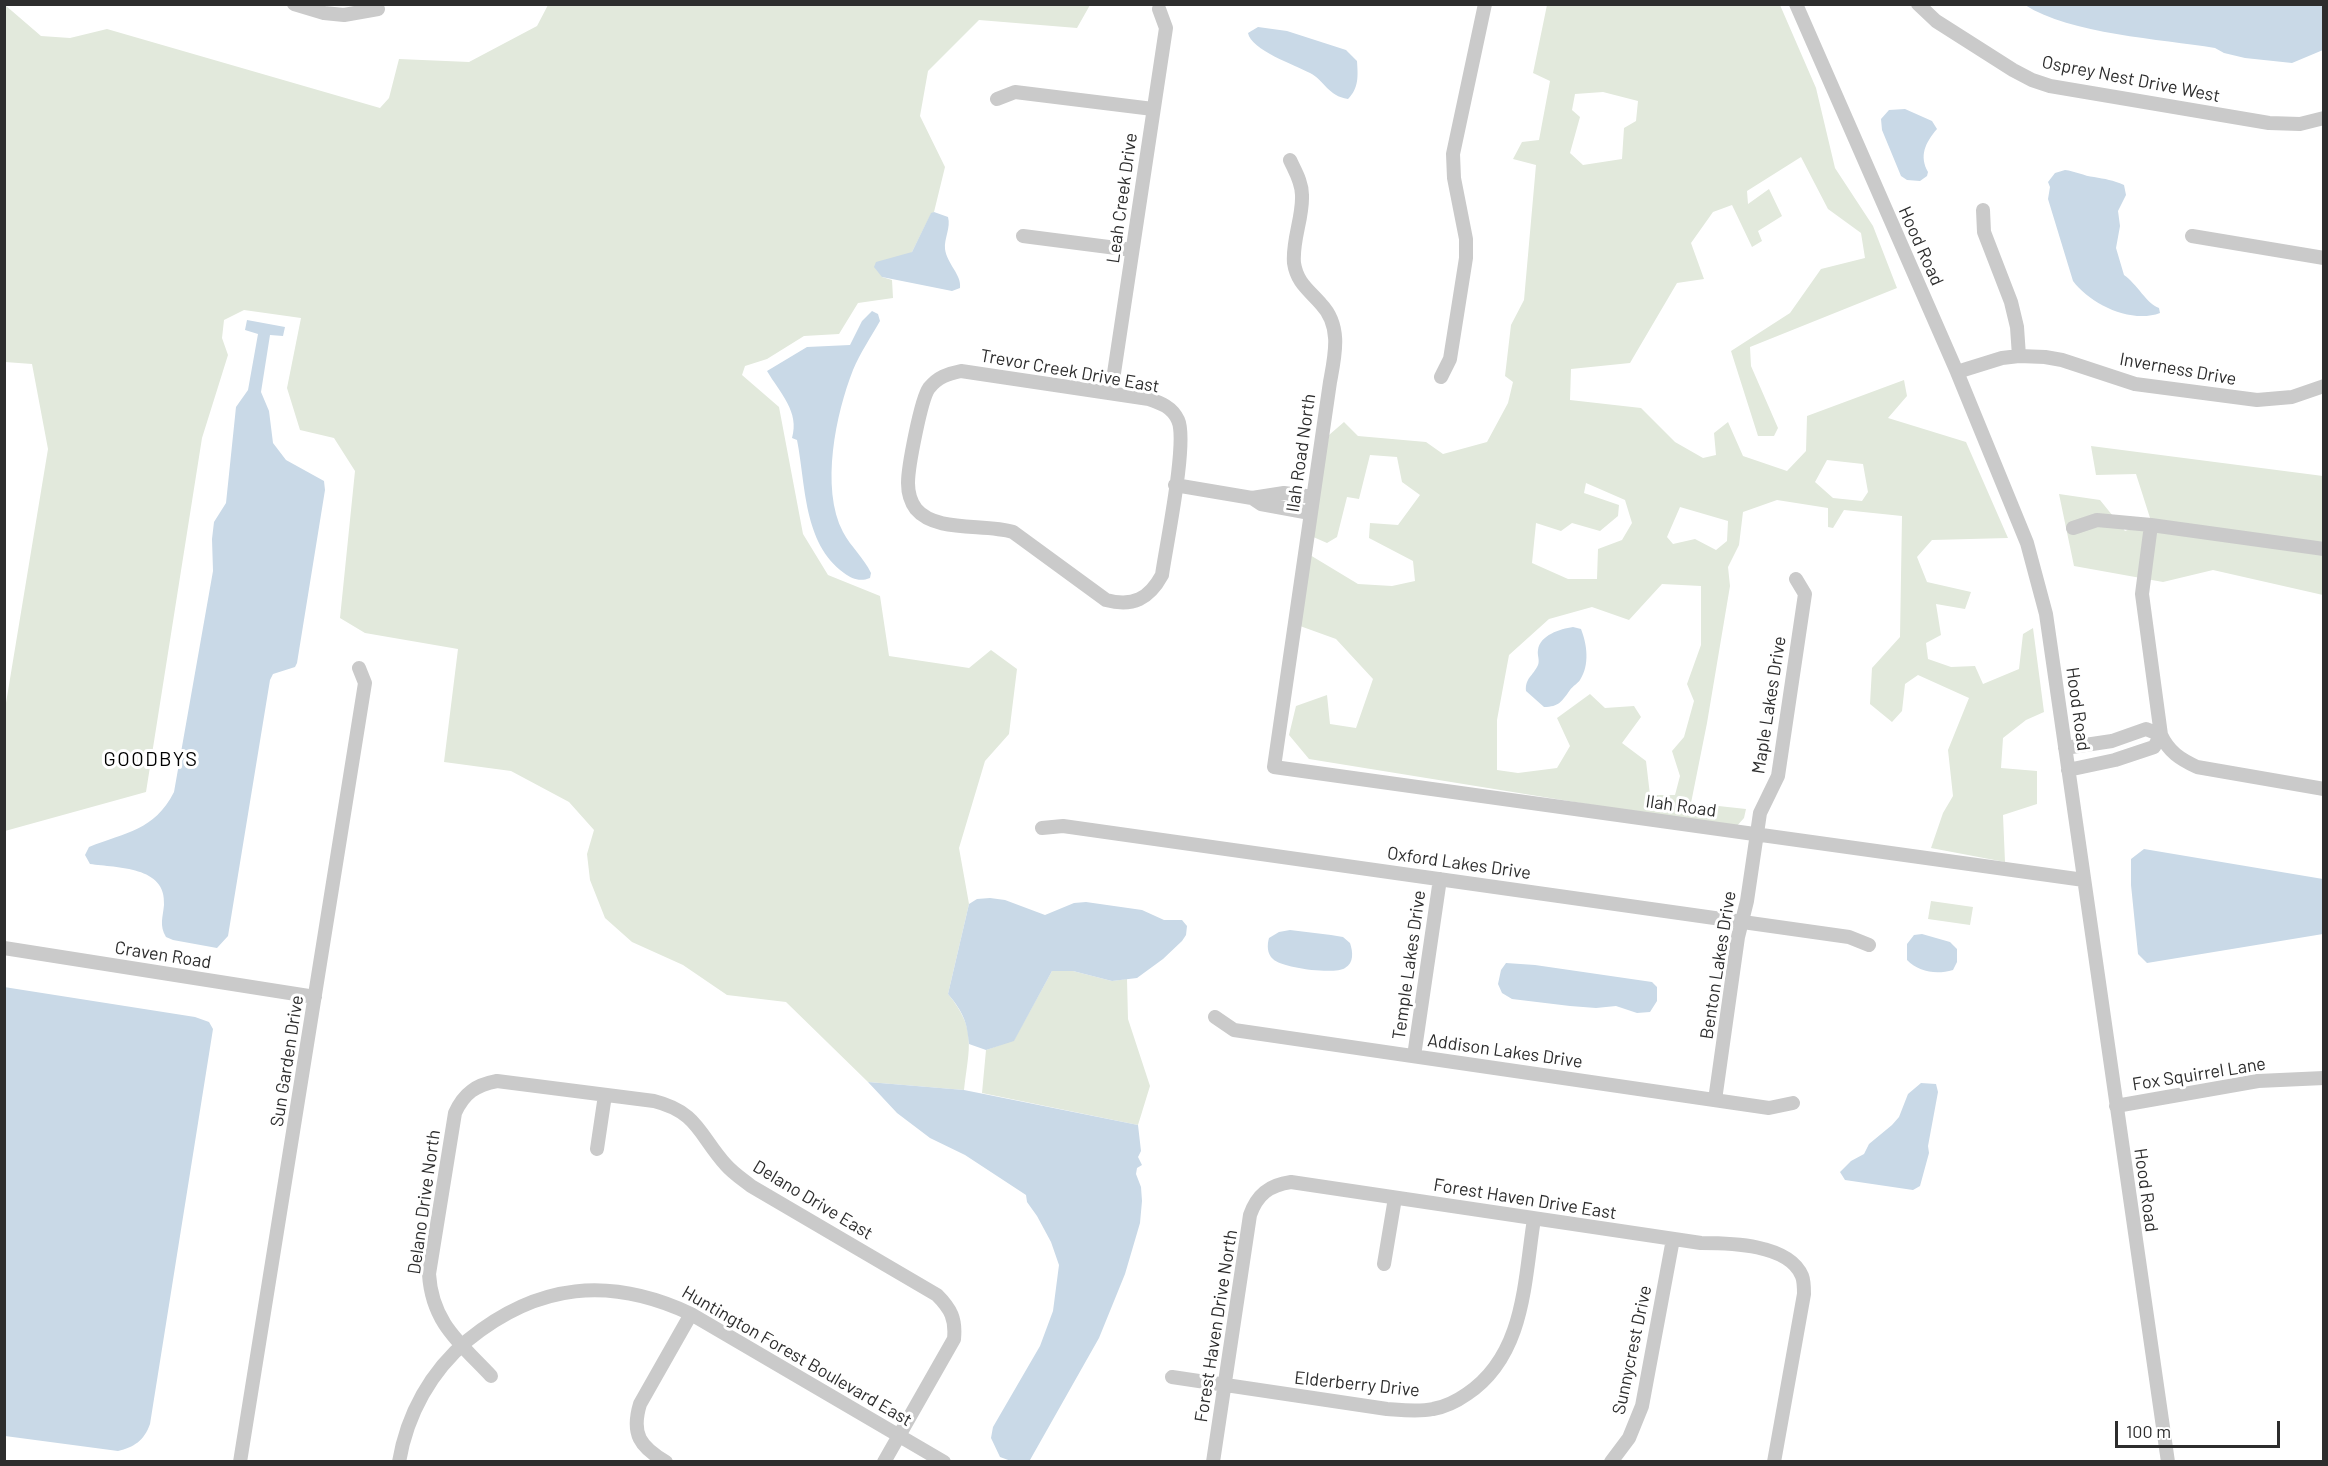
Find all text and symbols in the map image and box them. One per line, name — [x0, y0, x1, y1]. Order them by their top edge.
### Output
street label: Osprey Nest Drive West — [2040, 51, 2222, 107]
street label: Leah Creek Drive — [1102, 131, 1142, 265]
street label: Hood Road — [1894, 203, 1948, 289]
street label: Trevor Creek Drive East — [979, 345, 1161, 397]
street label: Inverness Drive — [2118, 348, 2238, 390]
street label: Ilah Road North — [1282, 392, 1320, 514]
street label: Maple Lakes Drive — [1747, 635, 1791, 775]
street label: Hood Road — [2061, 666, 2095, 752]
district label: GOODBYS — [104, 747, 198, 771]
street label: Ilah Road — [1644, 790, 1718, 822]
street label: Oxford Lakes Drive — [1386, 842, 1532, 884]
street label: Temple Lakes Drive — [1388, 889, 1430, 1041]
street label: Benton Lakes Drive — [1696, 889, 1740, 1041]
street label: Craven Road — [113, 937, 213, 973]
street label: Sun Garden Drive — [266, 994, 308, 1128]
street label: Addison Lakes Drive — [1426, 1029, 1584, 1073]
street label: Fox Squirrel Lane — [2131, 1053, 2267, 1095]
street label: Delano Drive North — [403, 1128, 445, 1276]
street label: Hood Road — [2129, 1147, 2163, 1233]
street label: Delano Drive East — [749, 1156, 877, 1244]
street label: Forest Haven Drive East — [1432, 1174, 1618, 1224]
street label: Forest Haven Drive North — [1190, 1228, 1242, 1424]
street label: Huntington Forest Boulevard East — [678, 1281, 916, 1431]
street label: Sunnycrest Drive — [1608, 1283, 1656, 1417]
street label: Elderberry Drive — [1293, 1367, 1421, 1401]
scale bar — [2118, 1409, 2283, 1447]
text: 100 m — [2126, 1420, 2171, 1442]

